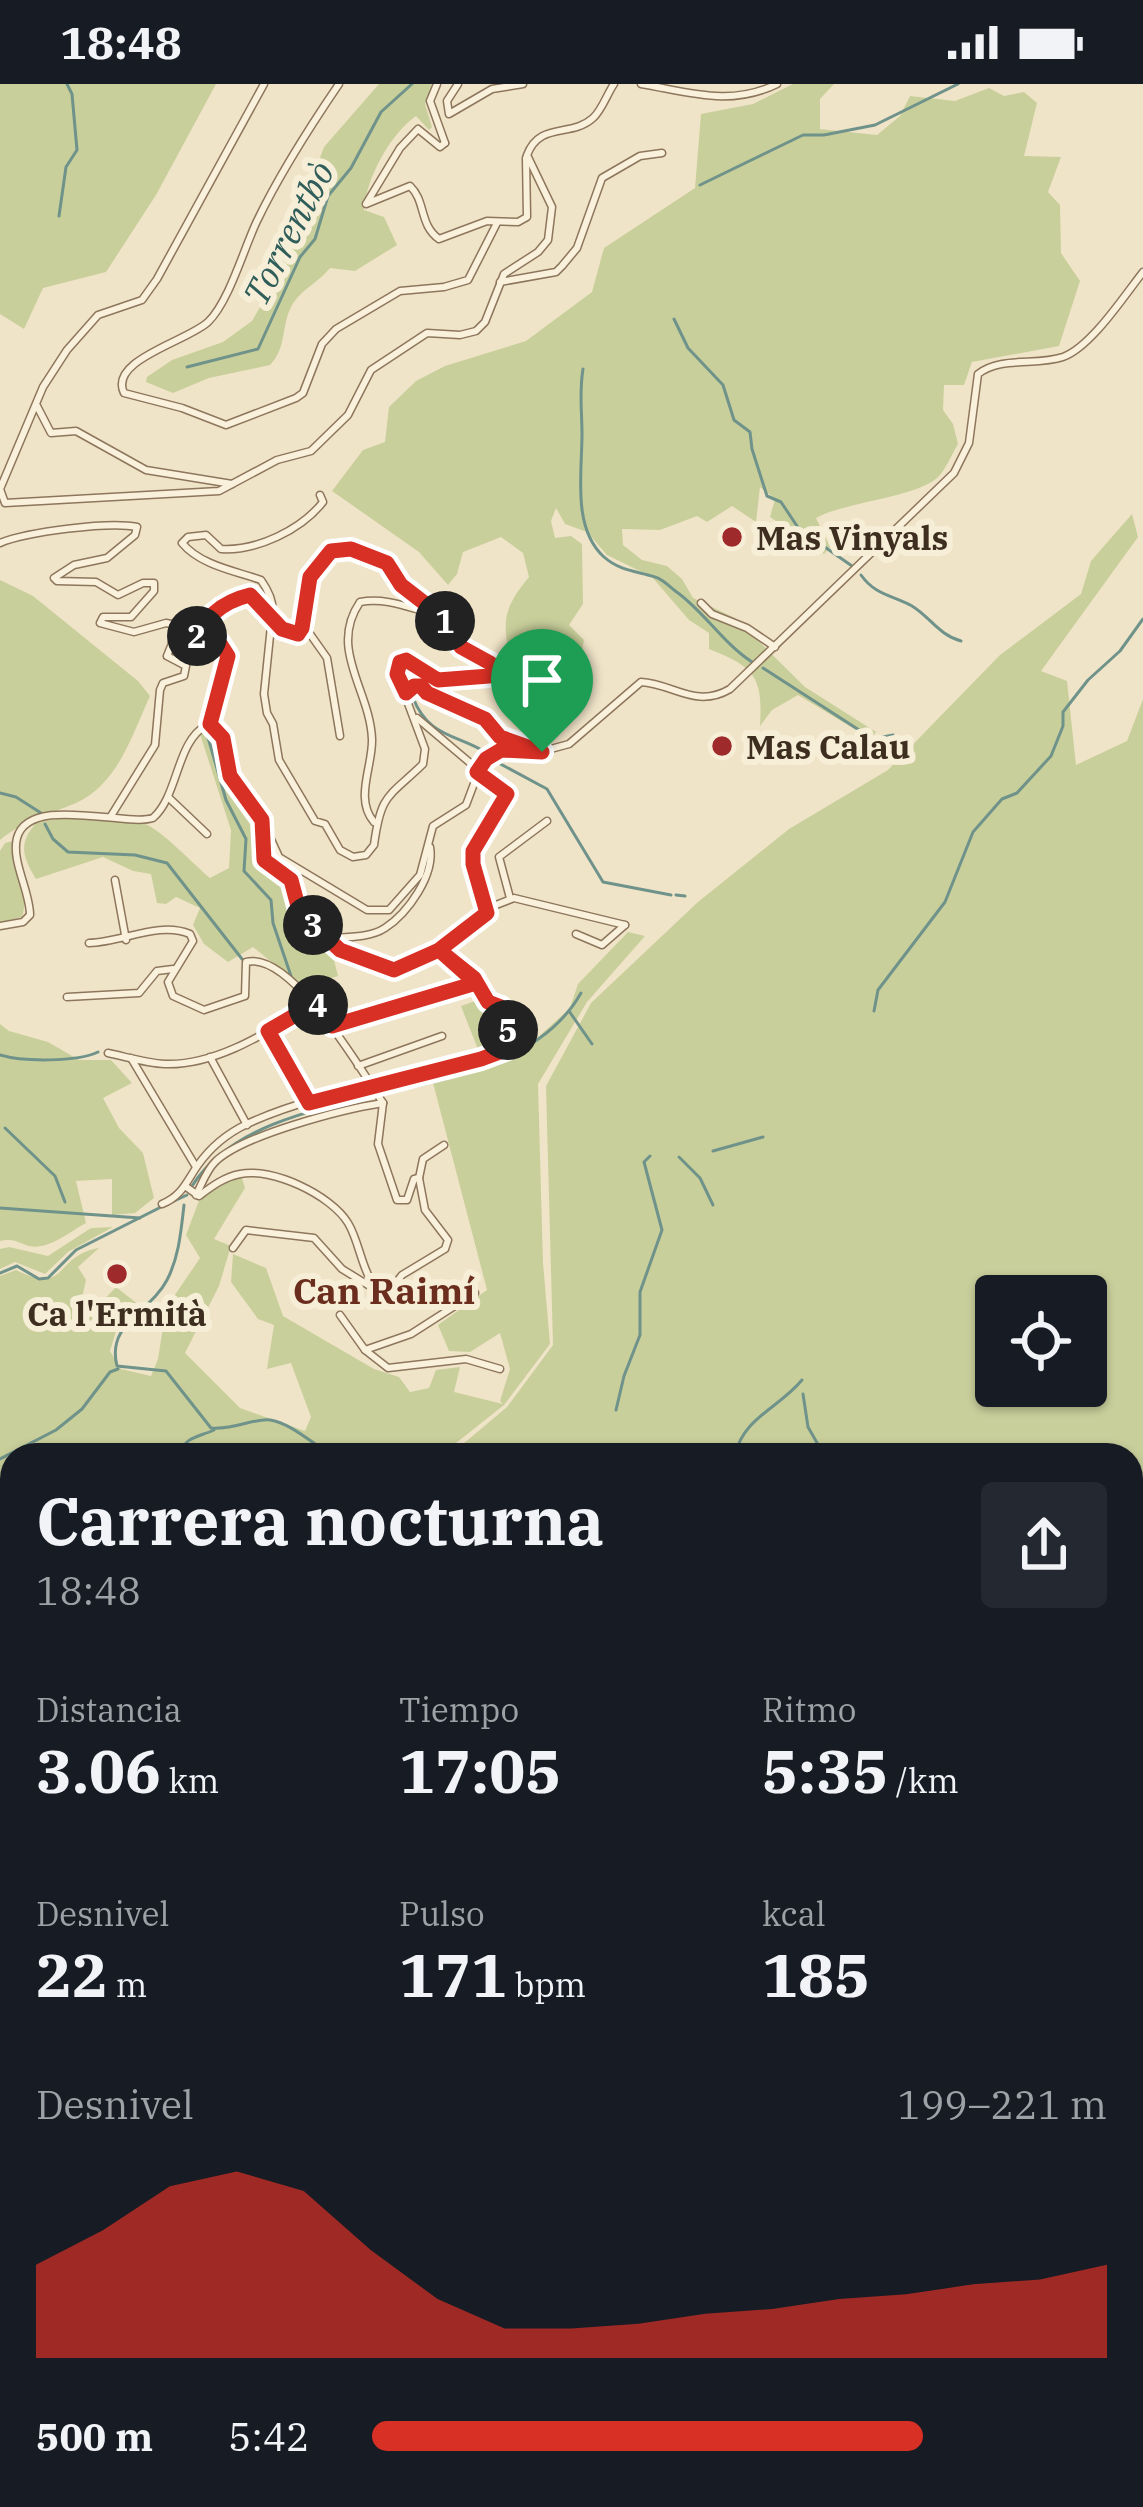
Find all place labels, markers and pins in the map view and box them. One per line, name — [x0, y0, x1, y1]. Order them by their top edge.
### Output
place label: Mas Vinyals — [756, 516, 948, 559]
marker: Mas Vinyals — [719, 524, 745, 550]
pin: 1 — [415, 591, 475, 651]
pin: 2 — [167, 606, 227, 666]
pin — [491, 629, 593, 752]
place label: Mas Calau — [746, 725, 910, 768]
marker: Mas Calau — [709, 733, 735, 759]
pin: 3 — [283, 895, 343, 955]
pin: 4 — [288, 975, 348, 1035]
pin: 5 — [478, 1000, 538, 1060]
marker: Ca l'Ermità — [104, 1261, 130, 1287]
place label: Ca l'Ermità — [27, 1292, 207, 1335]

